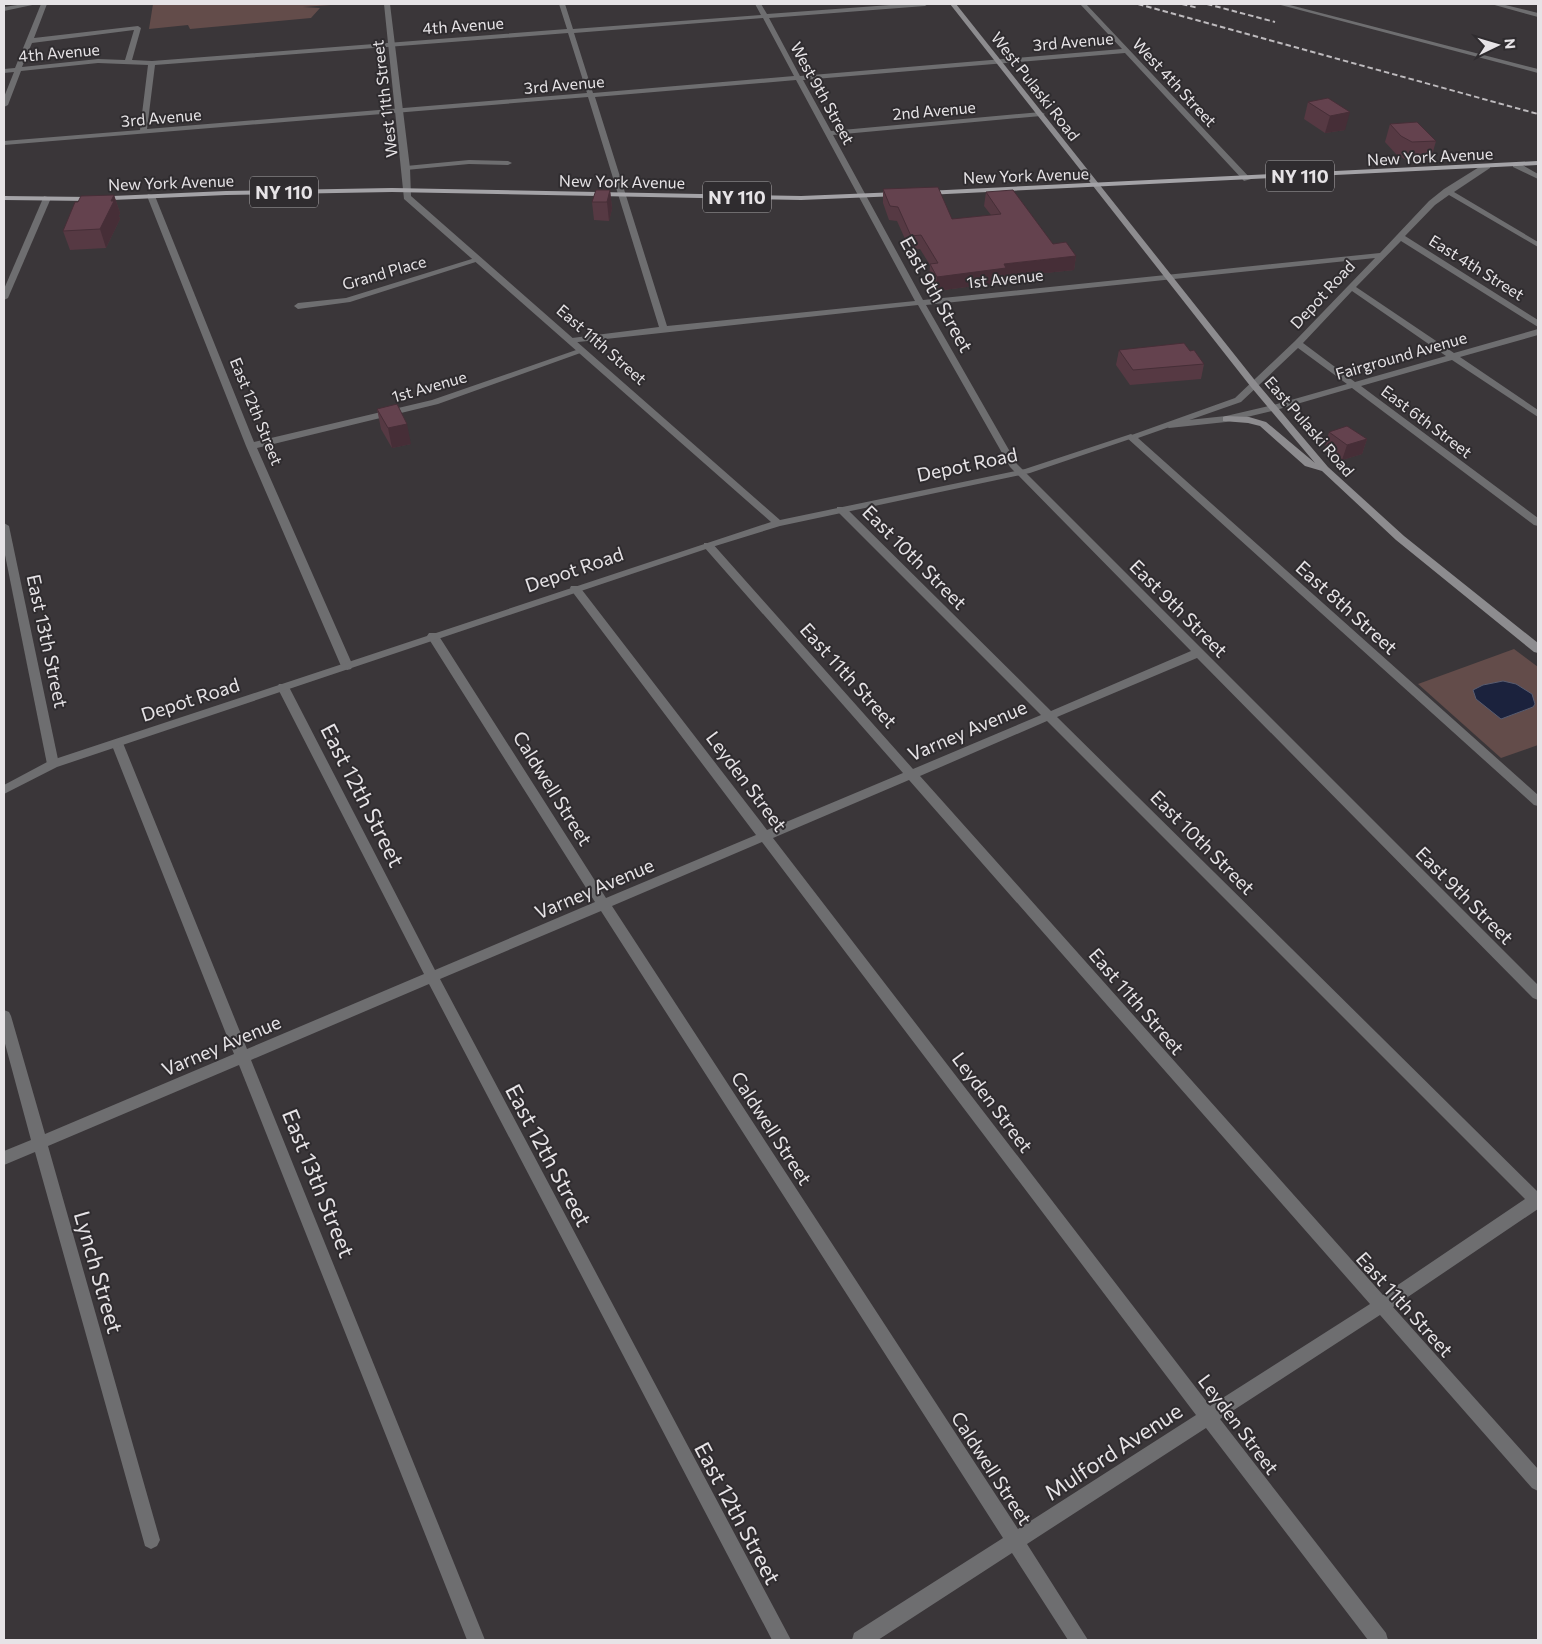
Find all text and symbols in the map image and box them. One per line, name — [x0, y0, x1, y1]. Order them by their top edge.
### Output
street label: 4th Avenue — [422, 13, 504, 37]
north arrow — [1472, 20, 1522, 70]
street label: West Pulaski Road — [988, 28, 1084, 144]
street label: 3rd Avenue — [1032, 28, 1114, 54]
street label: West 4th Street — [1129, 34, 1221, 131]
street label: West 9th Street — [787, 38, 859, 148]
text: N — [1502, 38, 1519, 50]
street label: 4th Avenue — [17, 39, 101, 65]
street label: West 11th Street — [367, 39, 401, 159]
street label: 3rd Avenue — [523, 71, 605, 97]
street label: 2nd Avenue — [891, 97, 977, 123]
street label: 3rd Avenue — [120, 104, 202, 130]
street label: New York Avenue — [1367, 143, 1493, 169]
road number: NY 110 — [1266, 160, 1334, 192]
street label: New York Avenue — [963, 163, 1089, 187]
street label: New York Avenue — [108, 170, 234, 194]
street label: New York Avenue — [559, 170, 685, 192]
road number: NY 110 — [250, 176, 318, 208]
road number: NY 110 — [703, 182, 771, 212]
street label: East 4th Street — [1426, 230, 1528, 304]
street label: East 9th Street — [896, 232, 978, 356]
street label: Grand Place — [340, 251, 428, 293]
street label: Depot Road — [1286, 256, 1358, 332]
street label: 1st Avenue — [966, 265, 1044, 291]
street label: East 11th Street — [553, 300, 651, 388]
street label: Fairground Avenue — [1333, 327, 1469, 383]
street label: East 12th Street — [227, 354, 287, 468]
street label: 1st Avenue — [389, 366, 469, 406]
street label: East Pulaski Road — [1261, 372, 1359, 480]
street label: East 6th Street — [1378, 381, 1476, 461]
street label: Depot Road — [915, 442, 1019, 486]
street label: East 10th Street — [858, 500, 972, 614]
street label: Depot Road — [522, 541, 626, 597]
street label: East 9th Street — [1125, 554, 1233, 662]
street label: East 8th Street — [1291, 555, 1403, 659]
street label: East 13th Street — [23, 572, 73, 710]
street label: East 11th Street — [796, 618, 902, 732]
street label: Depot Road — [138, 672, 242, 726]
street label: Varney Avenue — [904, 695, 1030, 765]
street label: East 12th Street — [315, 719, 411, 871]
street label: Leyden Street — [702, 726, 792, 836]
street label: Caldwell Street — [509, 727, 597, 850]
street label: East 10th Street — [1146, 785, 1260, 899]
street label: East 9th Street — [1411, 841, 1519, 949]
street label: Varney Avenue — [531, 853, 657, 923]
street label: East 11th Street — [1085, 943, 1190, 1059]
street label: Varney Avenue — [158, 1010, 284, 1080]
street label: Leyden Street — [948, 1047, 1038, 1157]
street label: Caldwell Street — [727, 1067, 817, 1189]
street label: East 12th Street — [500, 1079, 598, 1231]
street label: East 13th Street — [277, 1105, 361, 1261]
street label: Lynch Street — [69, 1208, 129, 1336]
street label: East 11th Street — [1352, 1247, 1458, 1361]
street label: Leyden Street — [1194, 1369, 1284, 1479]
street label: Mulford Avenue — [1039, 1396, 1187, 1506]
street label: Caldwell Street — [947, 1407, 1037, 1529]
street label: East 12th Street — [689, 1437, 787, 1589]

